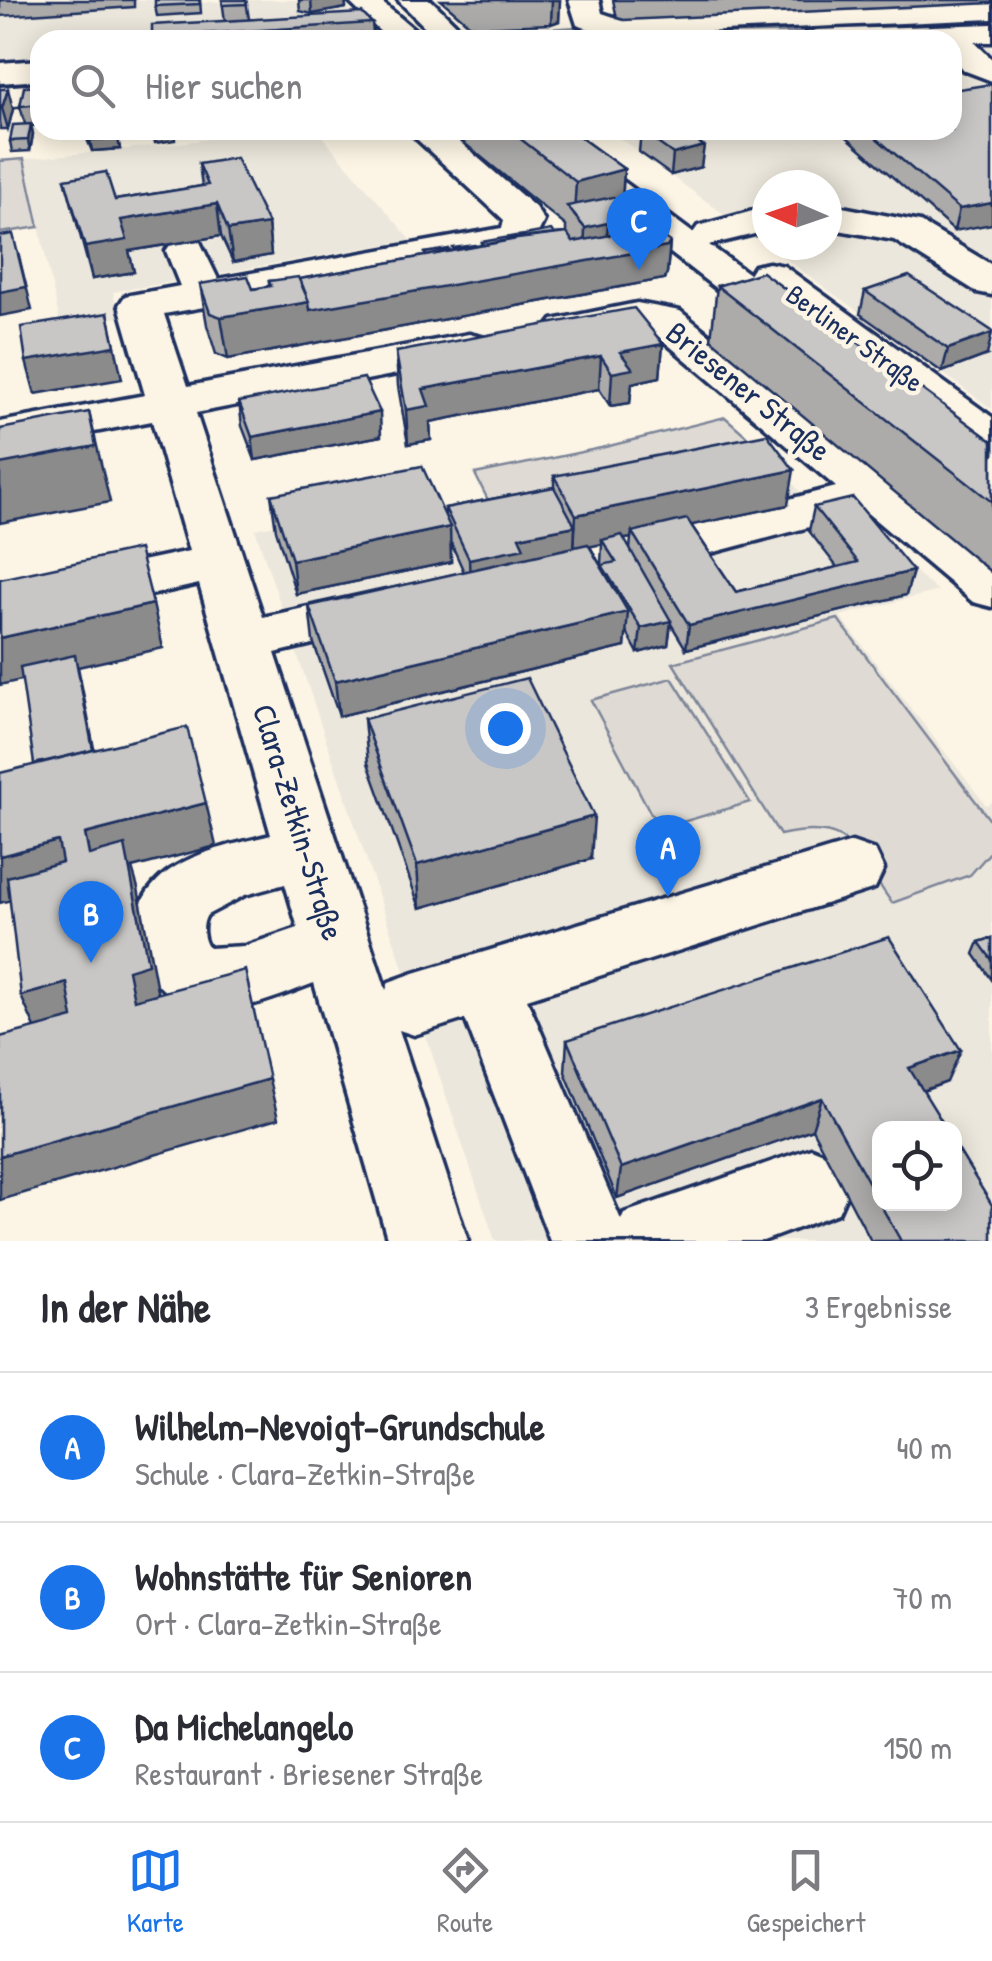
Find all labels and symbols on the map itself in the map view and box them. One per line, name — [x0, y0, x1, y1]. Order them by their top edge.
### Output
north arrow — [752, 170, 842, 260]
pin: C — [606, 188, 672, 270]
street label: Berliner Straße — [779, 275, 931, 401]
street label: Briesener Straße — [658, 311, 841, 471]
street label: Clara-Zetkin-Straße — [243, 699, 355, 945]
your location — [480, 703, 531, 754]
pin: A — [636, 814, 700, 897]
pin: B — [58, 880, 124, 963]

